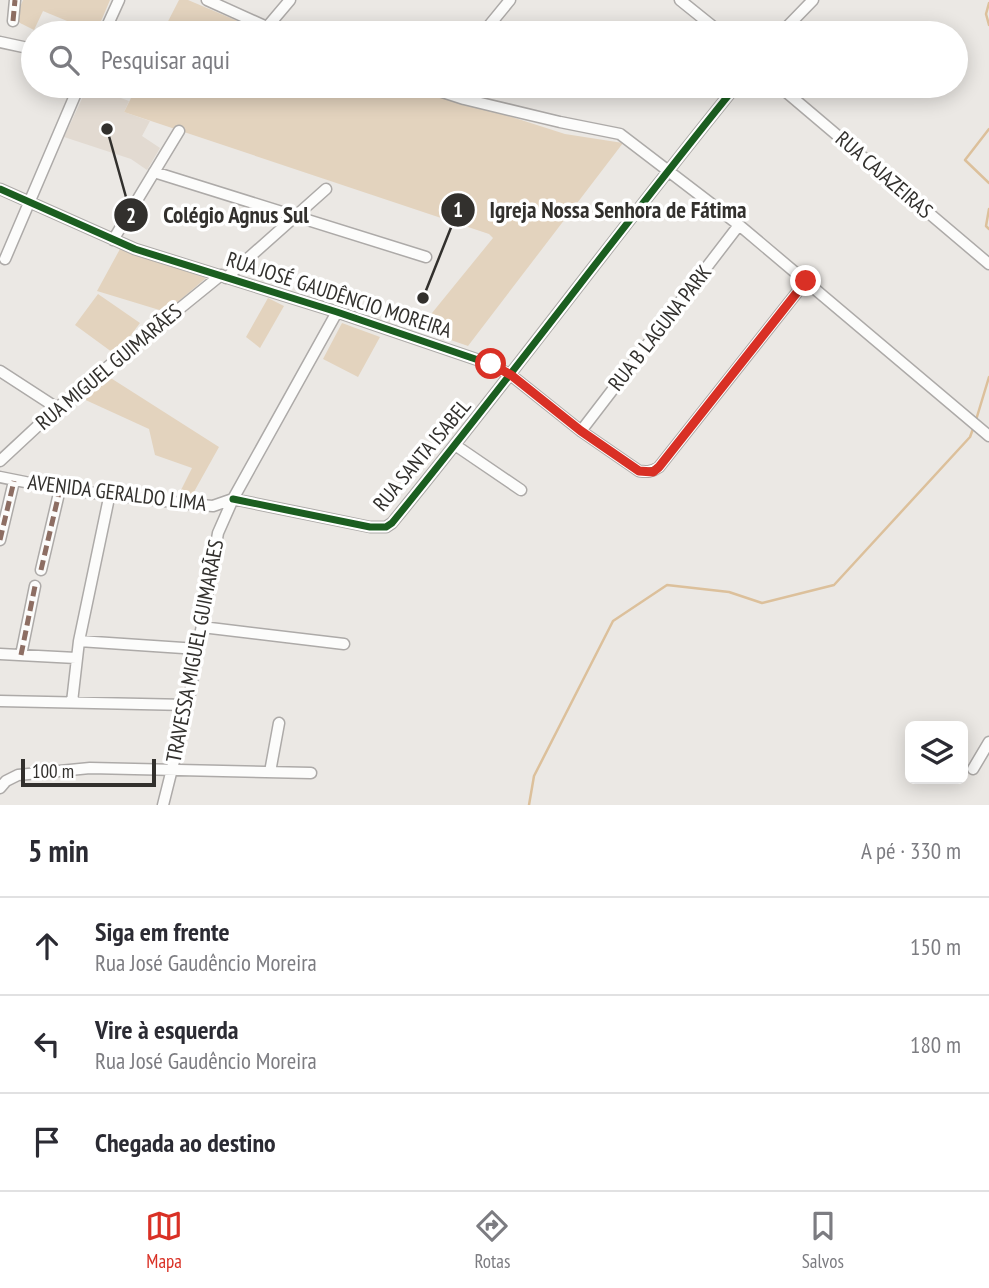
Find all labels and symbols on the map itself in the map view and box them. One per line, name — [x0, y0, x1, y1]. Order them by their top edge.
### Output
street label: RUA CAJAZEIRAS — [830, 125, 939, 224]
callout: Igreja Nossa Senhora de Fátima — [440, 188, 760, 232]
callout: Colégio Agnus Sul — [114, 193, 323, 237]
text: Igreja Nossa Senhora de Fátima — [490, 195, 746, 224]
text: 1 — [453, 196, 463, 223]
text: Colégio Agnus Sul — [163, 200, 309, 229]
text: 2 — [126, 202, 136, 229]
street label: RUA JOSÉ GAUDÊNCIO MOREIRA — [223, 245, 455, 344]
street label: RUA B LAGUNA PARK — [602, 259, 717, 396]
route end — [790, 265, 821, 296]
street label: RUA MIGUEL GUIMARÃES — [30, 298, 187, 436]
route start — [475, 348, 506, 379]
street label: RUA SANTA ISABEL — [367, 393, 477, 516]
street label: AVENIDA GERALDO LIMA — [26, 468, 208, 517]
street label: TRAVESSA MIGUEL GUIMARÃES — [160, 537, 229, 765]
scale bar — [21, 756, 156, 788]

